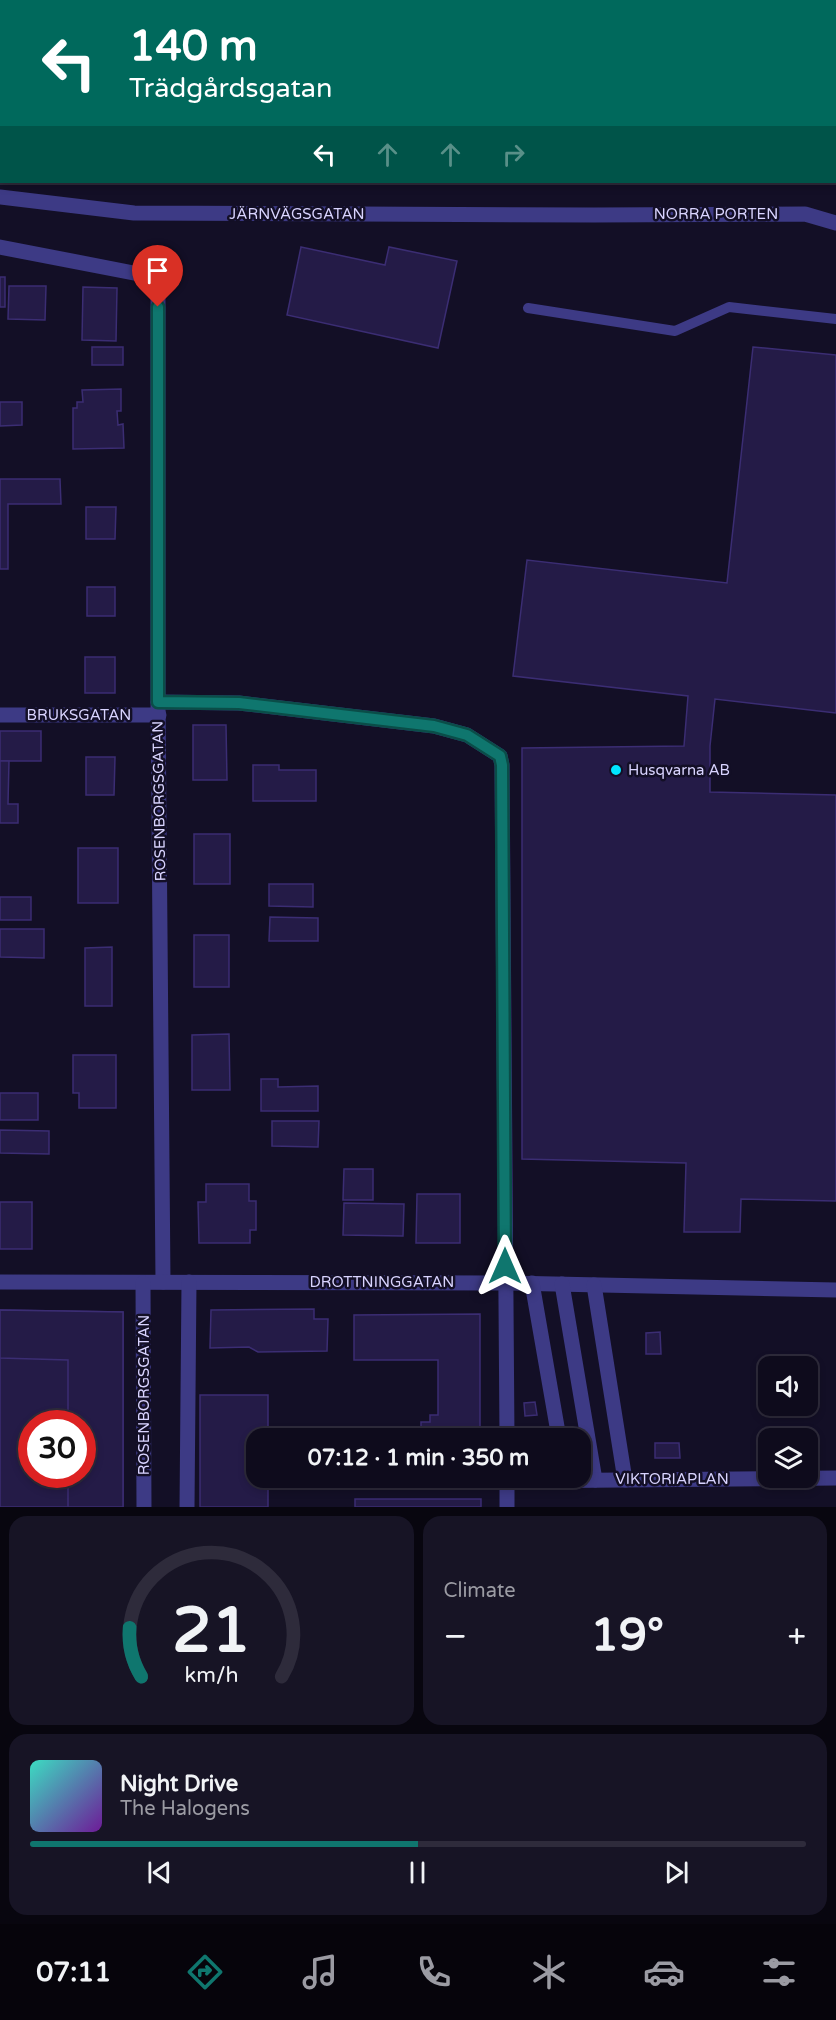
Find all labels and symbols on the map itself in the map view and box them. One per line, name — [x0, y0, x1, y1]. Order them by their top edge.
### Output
street label: JÄRNVÄGSGATAN — [229, 205, 365, 223]
street label: NORRA PORTEN — [654, 205, 778, 223]
pin — [132, 245, 183, 307]
street label: BRUKSGATAN — [27, 706, 131, 724]
street label: ROSENBORGSGATAN — [149, 721, 169, 881]
place label: Husqvarna AB — [628, 761, 730, 779]
marker: Husqvarna AB — [609, 763, 623, 777]
position arrow — [473, 1234, 537, 1298]
street label: DROTTNINGGATAN — [310, 1273, 454, 1291]
street label: ROSENBORGSGATAN — [135, 1315, 153, 1475]
speed limit sign: 30 — [18, 1410, 96, 1488]
street label: VIKTORIAPLAN — [615, 1470, 729, 1488]

